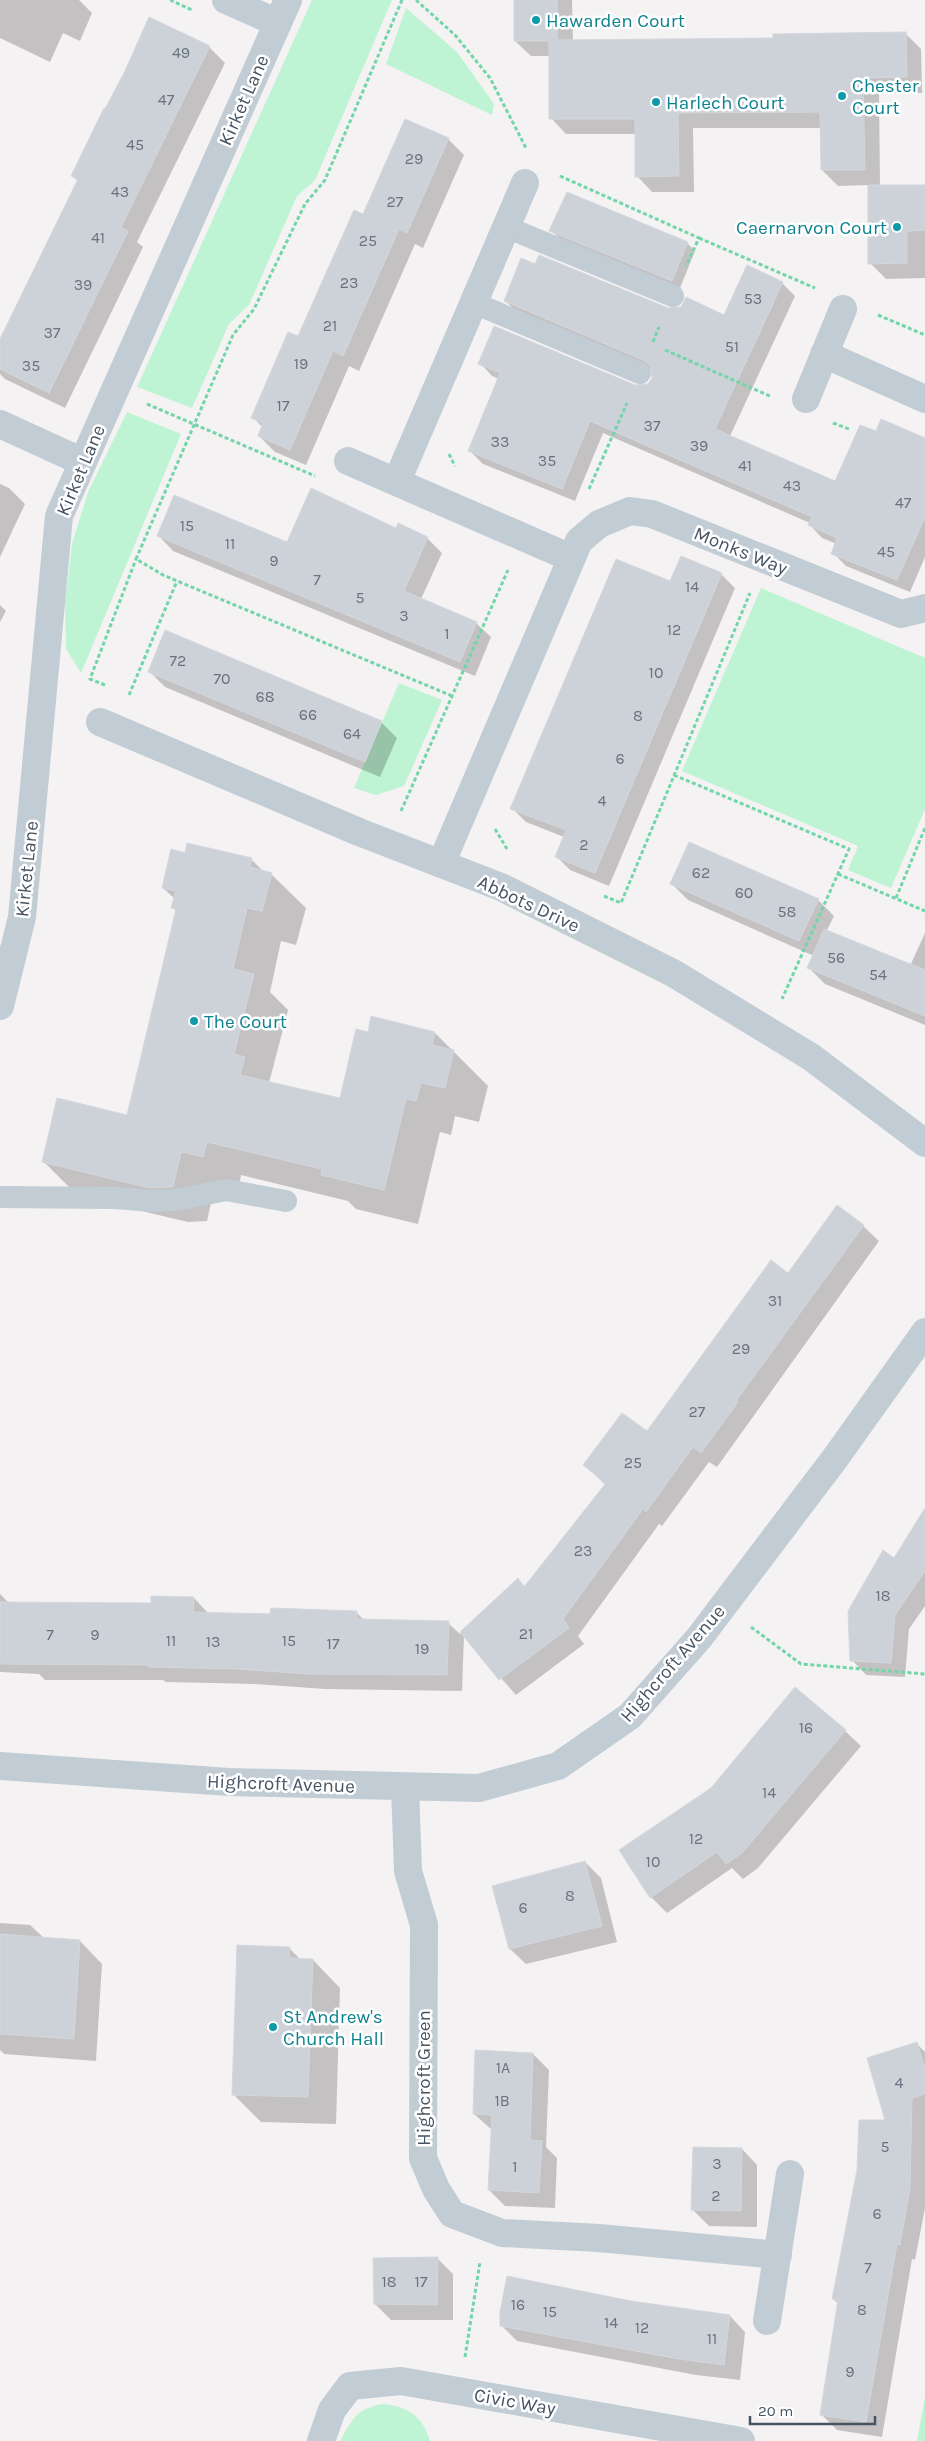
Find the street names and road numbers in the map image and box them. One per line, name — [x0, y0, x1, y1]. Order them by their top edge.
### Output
street label: Kirket Lane — [214, 52, 274, 149]
street label: Kirket Lane — [52, 422, 110, 519]
street label: Monks Way — [691, 522, 791, 580]
street label: Kirket Lane — [11, 820, 43, 918]
street label: Abbots Drive — [474, 871, 583, 937]
street label: Highcroft Avenue — [616, 1600, 730, 1727]
street label: Highcroft Avenue — [206, 1770, 355, 1798]
street label: Highcroft Green — [413, 2010, 435, 2146]
street label: Civic Way — [472, 2384, 558, 2420]

